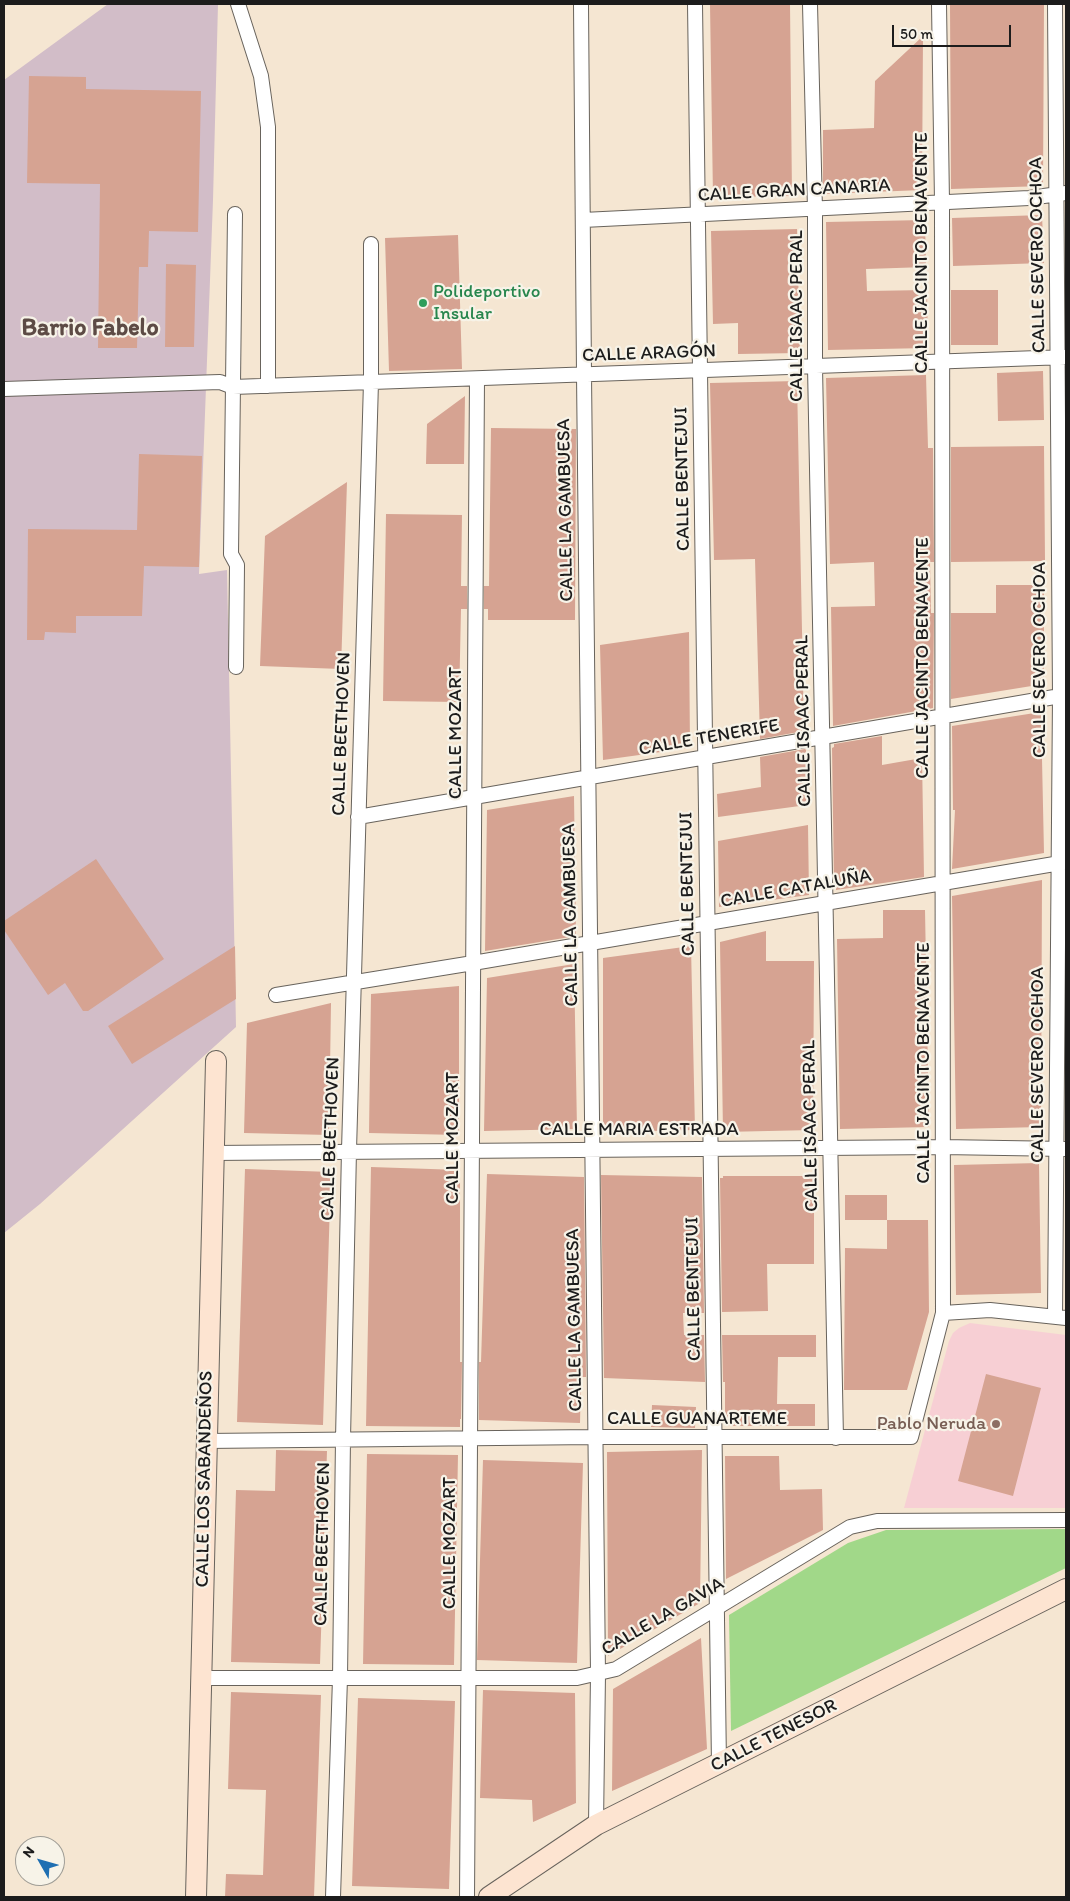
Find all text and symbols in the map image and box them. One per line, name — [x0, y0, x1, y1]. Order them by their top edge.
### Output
scale bar — [895, 15, 1014, 47]
text: 50 m — [900, 25, 933, 43]
street label: CALLE JACINTO BENAVENTE — [911, 132, 933, 374]
street label: CALLE SEVERO OCHOA — [1025, 157, 1051, 353]
street label: CALLE GRAN CANARIA — [697, 175, 891, 207]
street label: CALLE ISAAC PERAL — [786, 230, 808, 402]
place label: Polideportivo Insular — [433, 281, 540, 325]
marker: Polideportivo Insular — [417, 297, 429, 309]
district label: Barrio Fabelo — [21, 315, 159, 343]
street label: CALLE ARAGÓN — [582, 340, 716, 368]
street label: CALLE BENTEJUI — [670, 407, 696, 551]
street label: CALLE LA GAMBUESA — [553, 418, 579, 602]
street label: CALLE JACINTO BENAVENTE — [912, 537, 934, 779]
street label: CALLE SEVERO OCHOA — [1029, 562, 1051, 758]
street label: CALLE ISAAC PERAL — [791, 635, 817, 807]
street label: CALLE BEETHOVEN — [328, 652, 356, 816]
street label: CALLE MOZART — [445, 667, 467, 799]
street label: CALLE TENERIFE — [637, 714, 781, 762]
street label: CALLE BENTEJUI — [675, 812, 701, 956]
street label: CALLE LA GAMBUESA — [558, 823, 584, 1007]
street label: CALLE CATALUÑA — [719, 865, 873, 913]
street label: CALLE JACINTO BENAVENTE — [913, 942, 935, 1184]
street label: CALLE SEVERO OCHOA — [1027, 967, 1049, 1163]
street label: CALLE ISAAC PERAL — [798, 1040, 824, 1212]
street label: CALLE BEETHOVEN — [317, 1057, 345, 1221]
street label: CALLE MOZART — [442, 1072, 464, 1204]
street label: CALLE MARIA ESTRADA — [539, 1119, 739, 1141]
street label: CALLE BENTEJUI — [681, 1217, 707, 1361]
street label: CALLE LA GAMBUESA — [562, 1228, 588, 1412]
street label: CALLE LOS SABANDEÑOS — [192, 1370, 218, 1588]
street label: CALLE GUANARTEME — [607, 1408, 787, 1430]
place label: Pablo Neruda — [877, 1413, 986, 1435]
marker: Pablo Neruda — [990, 1418, 1002, 1430]
street label: CALLE BEETHOVEN — [310, 1462, 336, 1626]
street label: CALLE MOZART — [439, 1477, 461, 1609]
street label: CALLE LA GAVIA — [598, 1573, 728, 1661]
street label: CALLE TENESOR — [707, 1694, 841, 1778]
north arrow — [15, 1836, 65, 1886]
text: N — [19, 1843, 38, 1861]

